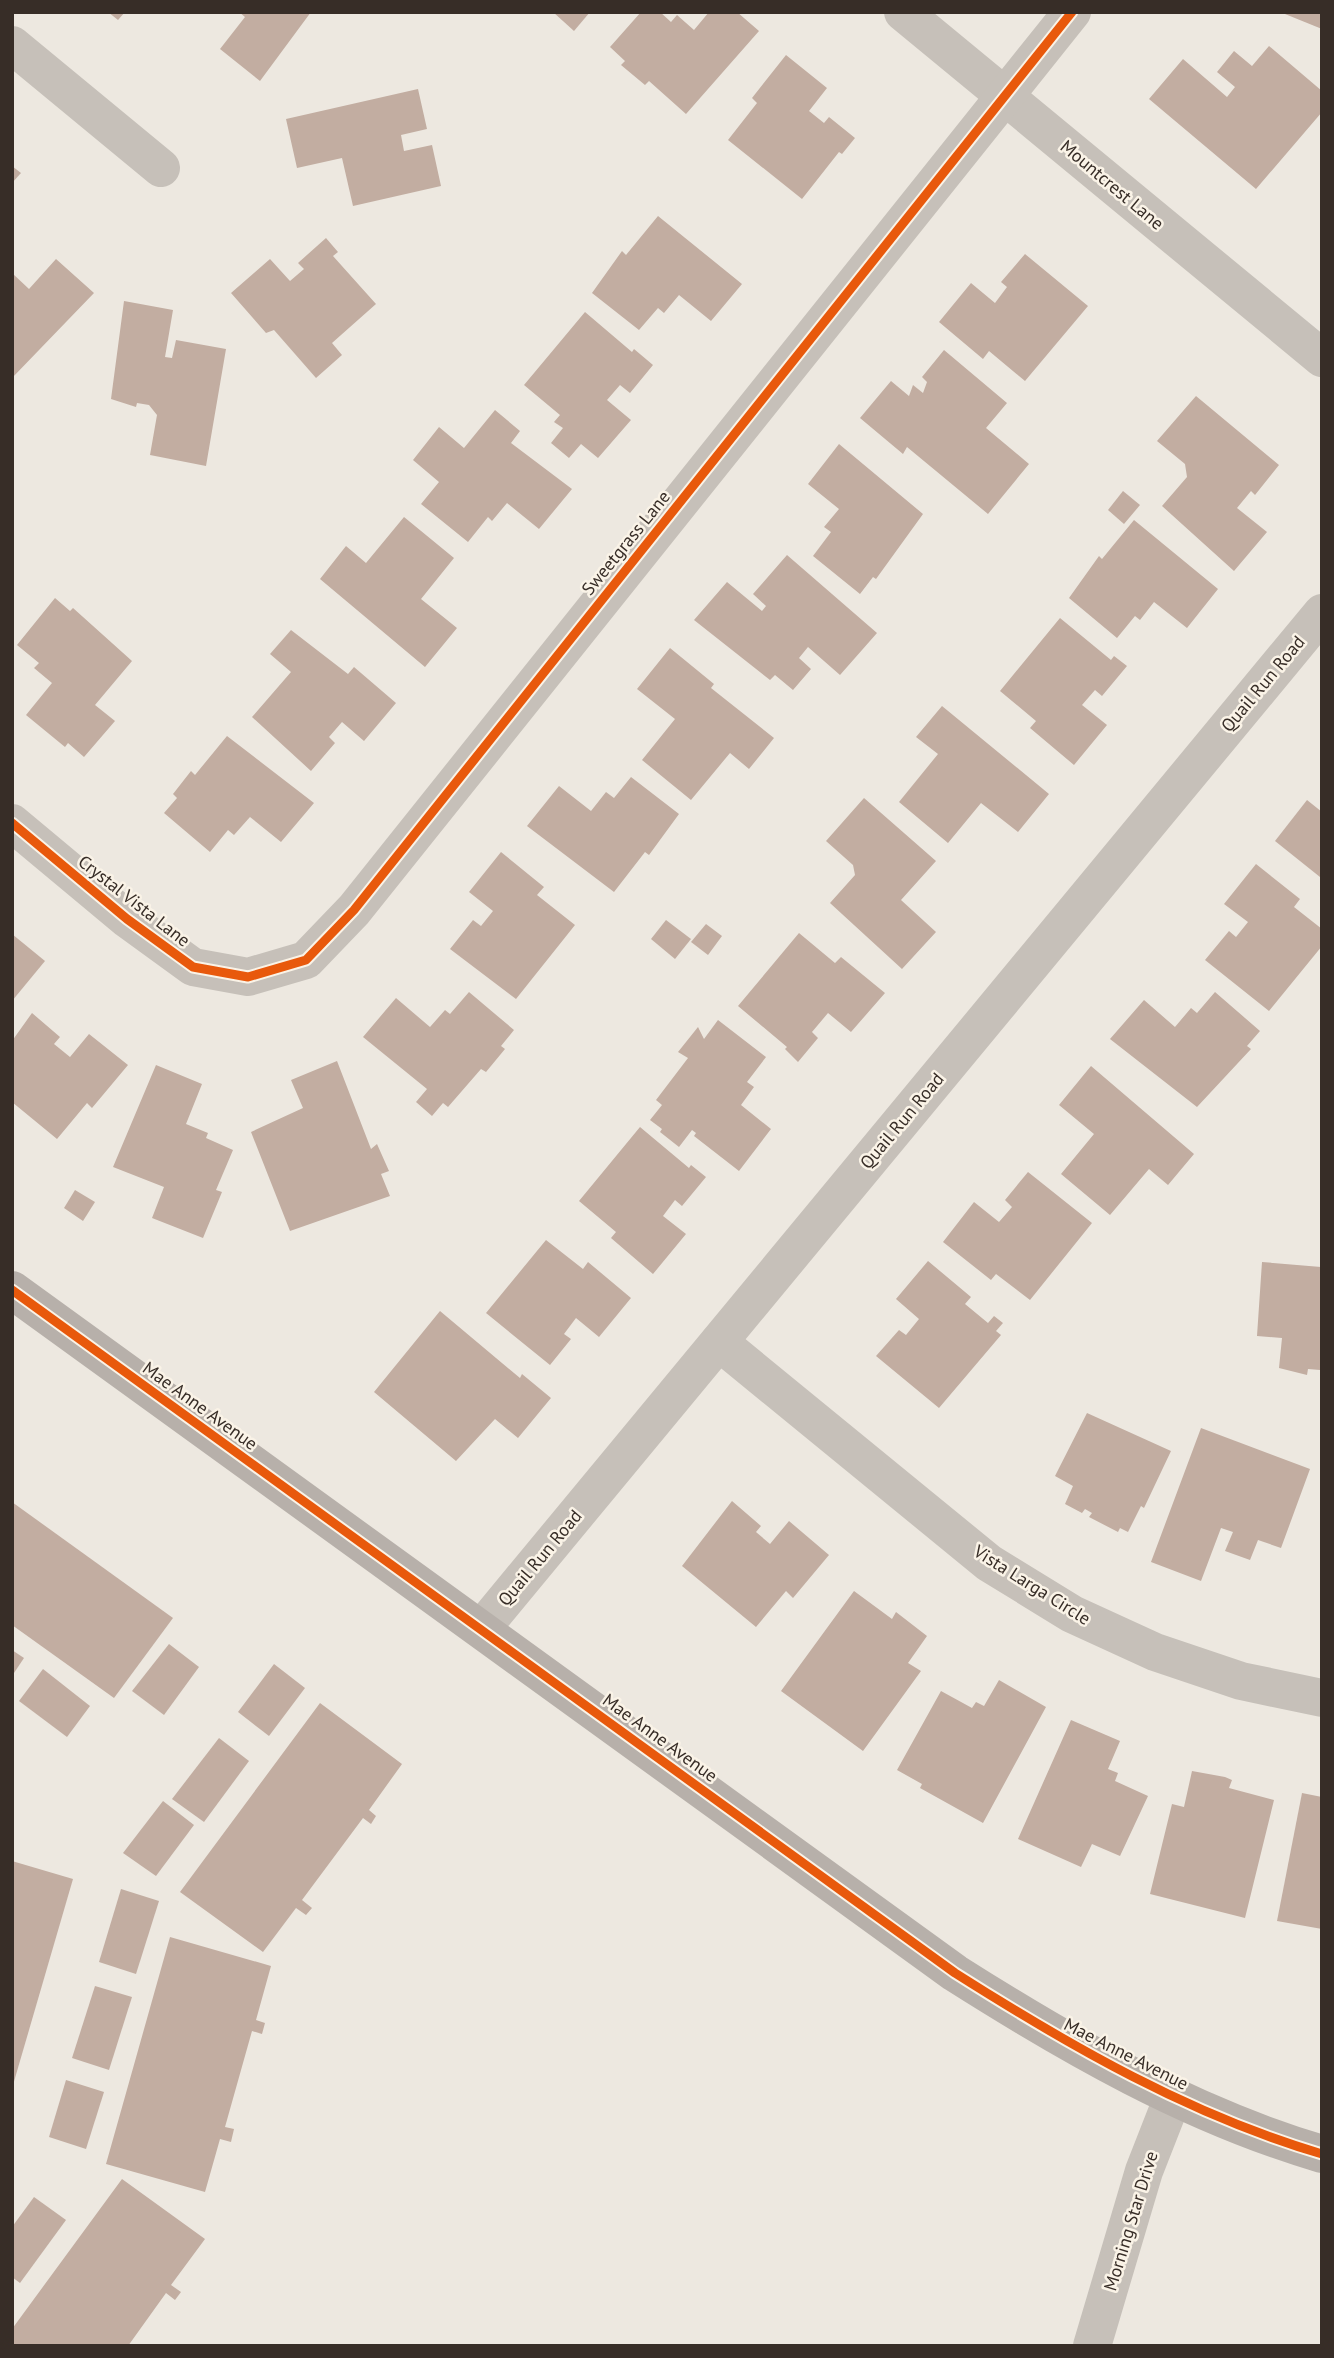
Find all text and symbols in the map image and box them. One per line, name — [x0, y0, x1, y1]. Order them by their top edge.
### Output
street label: Mountcrest Lane — [1056, 135, 1169, 235]
street label: Sweetgrass Lane — [576, 486, 675, 600]
street label: Quail Run Road — [1216, 631, 1310, 737]
street label: Crystal Vista Lane — [74, 850, 195, 952]
street label: Quail Run Road — [855, 1068, 949, 1174]
street label: Mae Anne Avenue — [138, 1356, 262, 1455]
street label: Quail Run Road — [493, 1505, 587, 1611]
street label: Vista Larga Circle — [969, 1539, 1095, 1630]
street label: Mae Anne Avenue — [598, 1688, 722, 1787]
street label: Mae Anne Avenue — [1060, 2012, 1192, 2095]
street label: Morning Star Drive — [1098, 2148, 1163, 2293]

